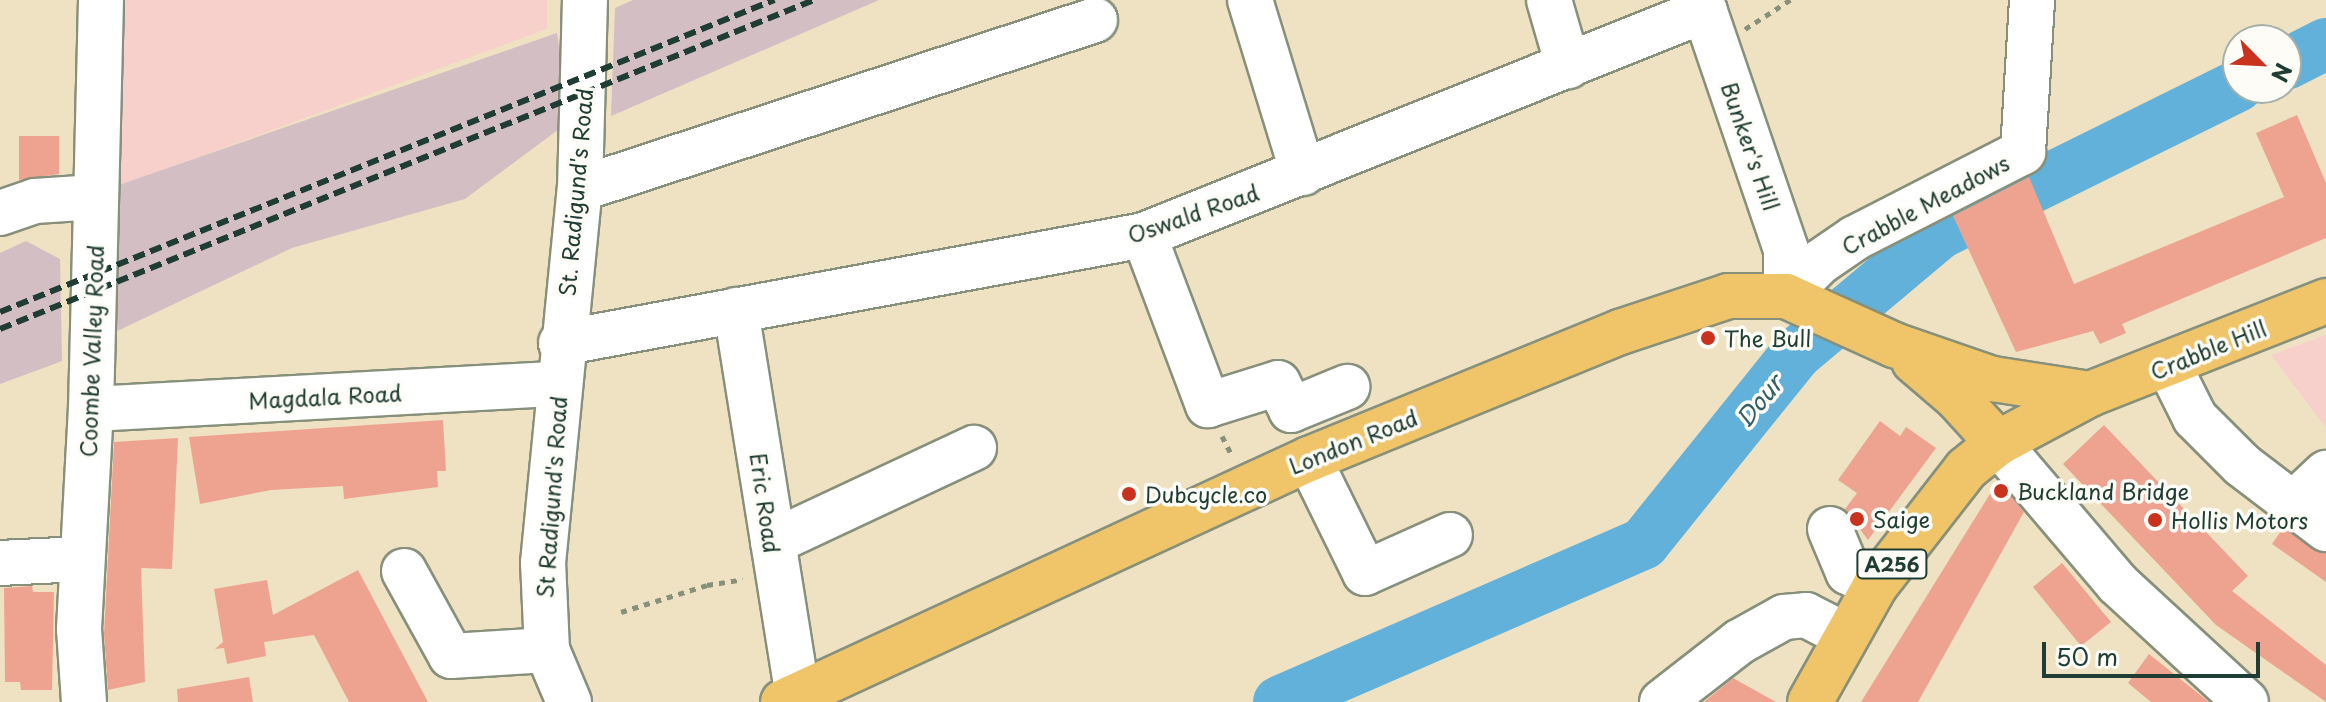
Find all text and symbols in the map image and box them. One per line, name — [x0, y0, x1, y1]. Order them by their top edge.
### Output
north arrow — [2222, 24, 2302, 104]
text: N — [2264, 58, 2301, 88]
street label: Bunker's Hill — [1717, 78, 1785, 214]
street label: St. Radigund's Road — [553, 87, 597, 297]
street label: Crabble Meadows — [1836, 149, 2014, 259]
street label: Oswald Road — [1123, 178, 1263, 248]
street label: Coombe Valley Road — [74, 242, 108, 460]
street label: Crabble Hill — [2145, 313, 2271, 385]
place label: The Bull — [1724, 325, 1811, 351]
marker: The Bull — [1699, 329, 1717, 347]
water label: Dour — [1729, 369, 1789, 433]
street label: Magdala Road — [248, 379, 402, 413]
street label: St Radigund's Road — [531, 395, 571, 599]
street label: London Road — [1285, 403, 1421, 479]
street label: Eric Road — [746, 451, 786, 555]
place label: Buckland Bridge — [2017, 478, 2190, 504]
place label: Dubcycle.co — [1145, 481, 1267, 507]
marker: Buckland Bridge — [1992, 482, 2010, 500]
marker: Dubcycle.co — [1120, 485, 1138, 503]
place label: Saige — [1873, 506, 1930, 532]
place label: Hollis Motors — [2171, 507, 2310, 533]
marker: Saige — [1848, 510, 1866, 528]
marker: Hollis Motors — [2146, 511, 2164, 529]
road number: A256 — [1856, 548, 1928, 580]
scale bar — [2046, 626, 2264, 676]
text: 50 m — [2056, 638, 2118, 674]

